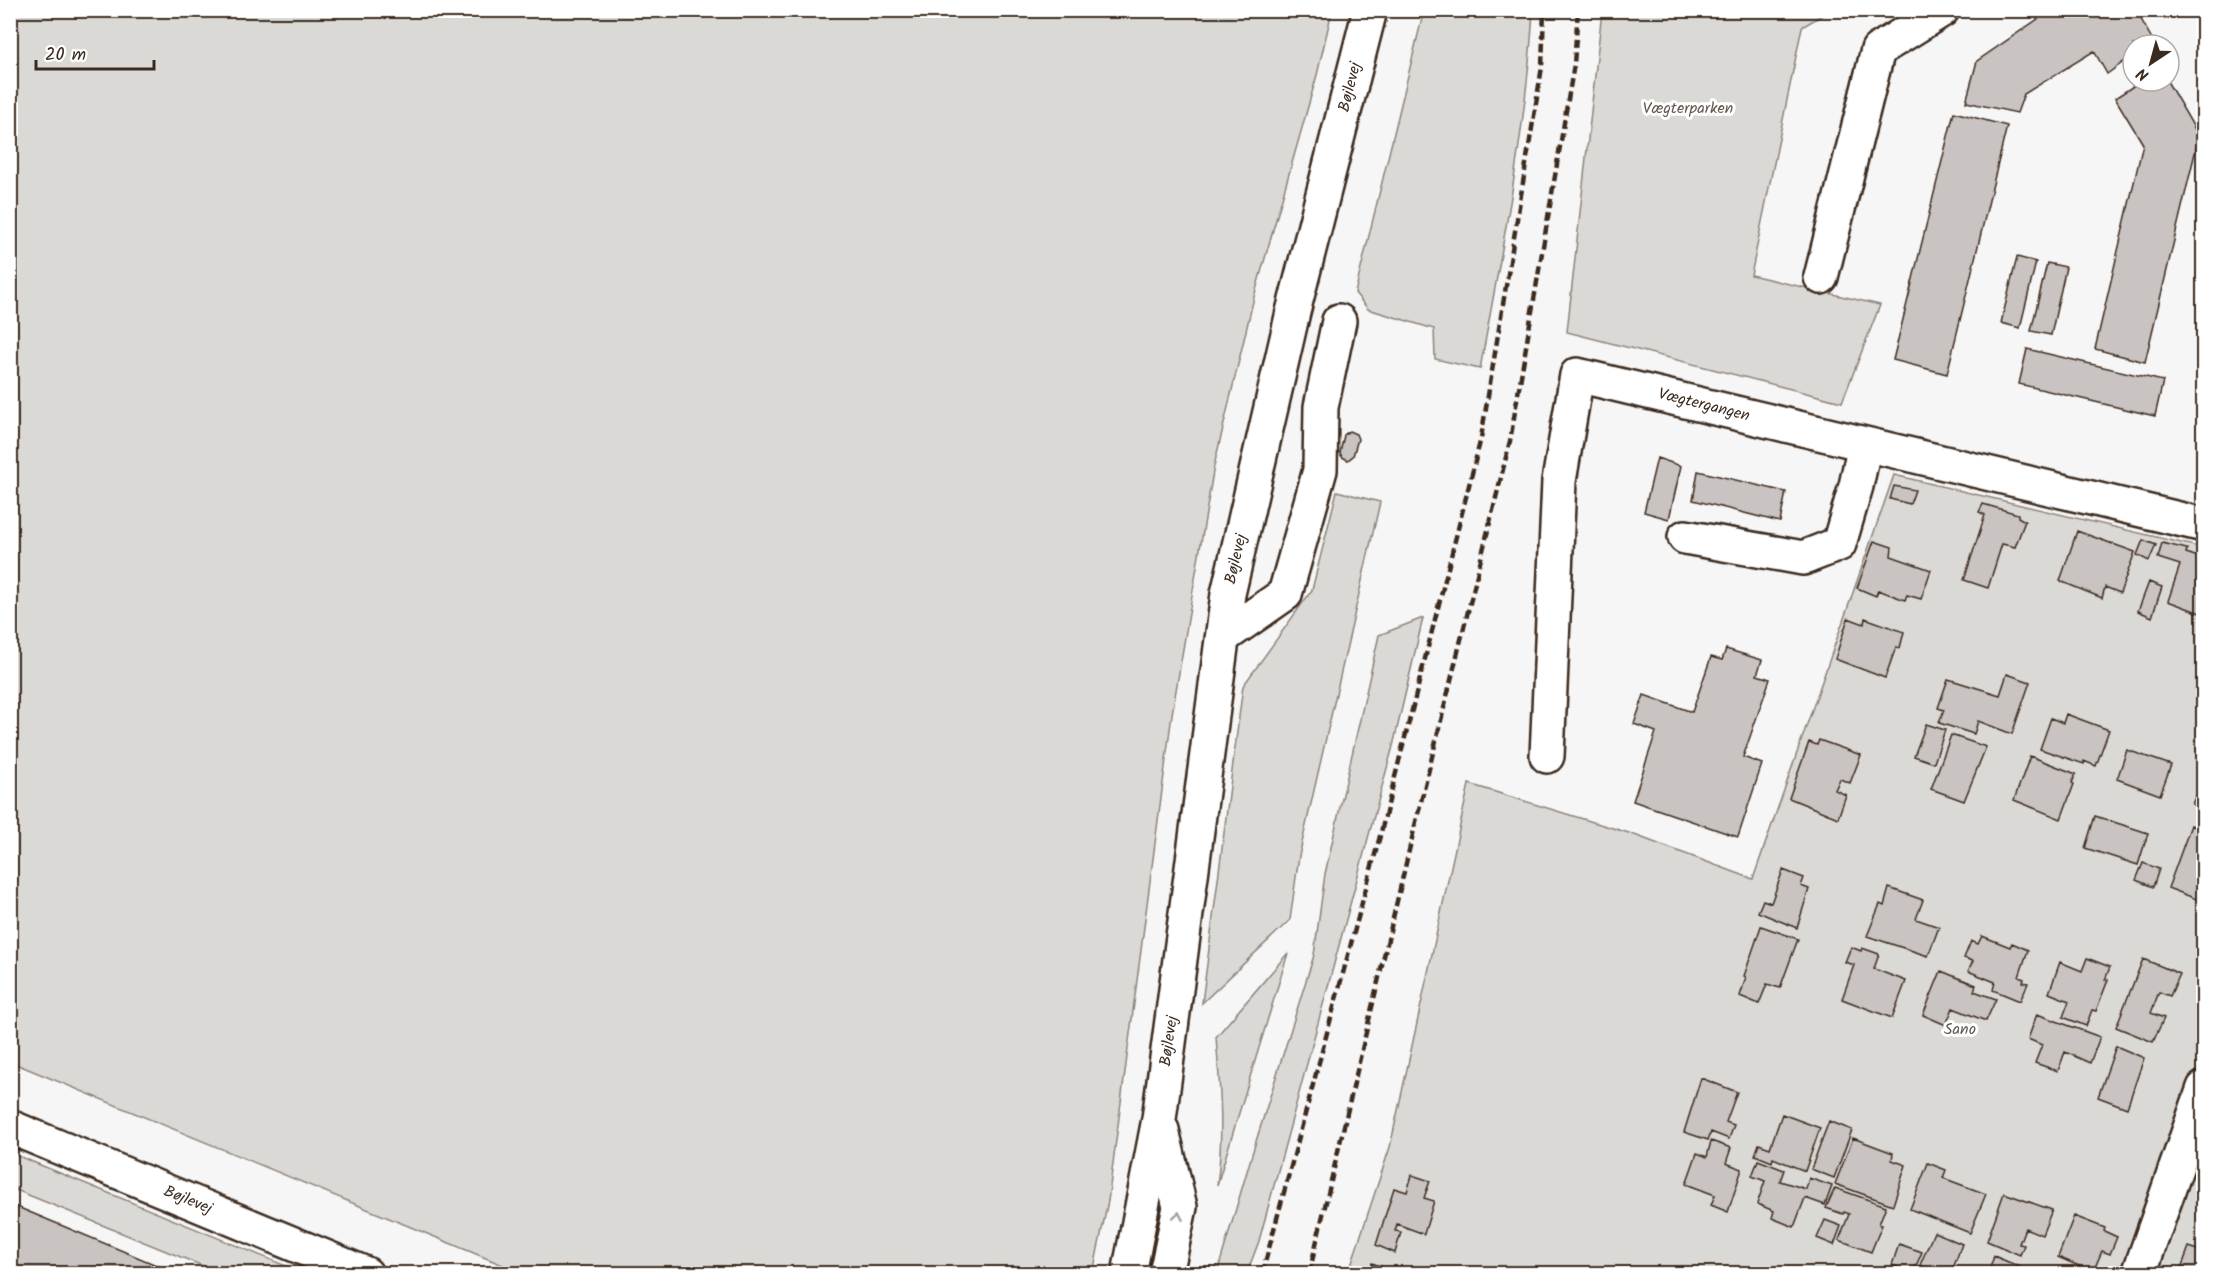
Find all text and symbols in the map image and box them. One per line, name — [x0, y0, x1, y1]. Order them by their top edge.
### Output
scale bar — [36, 33, 154, 71]
north arrow — [2121, 33, 2181, 93]
text: 20 m — [45, 41, 86, 70]
street label: Bøjlevej — [1332, 58, 1368, 115]
text: N — [2132, 61, 2155, 87]
park label: Vægterparken — [1643, 96, 1733, 121]
street label: Vægtergangen — [1656, 382, 1752, 428]
street label: Bøjlevej — [1218, 531, 1254, 587]
street label: Bøjlevej — [1153, 1013, 1185, 1068]
park label: Sano — [1944, 1017, 1976, 1042]
street label: Bøjlevej — [160, 1179, 217, 1221]
one-way arrow — [1171, 1212, 1184, 1222]

